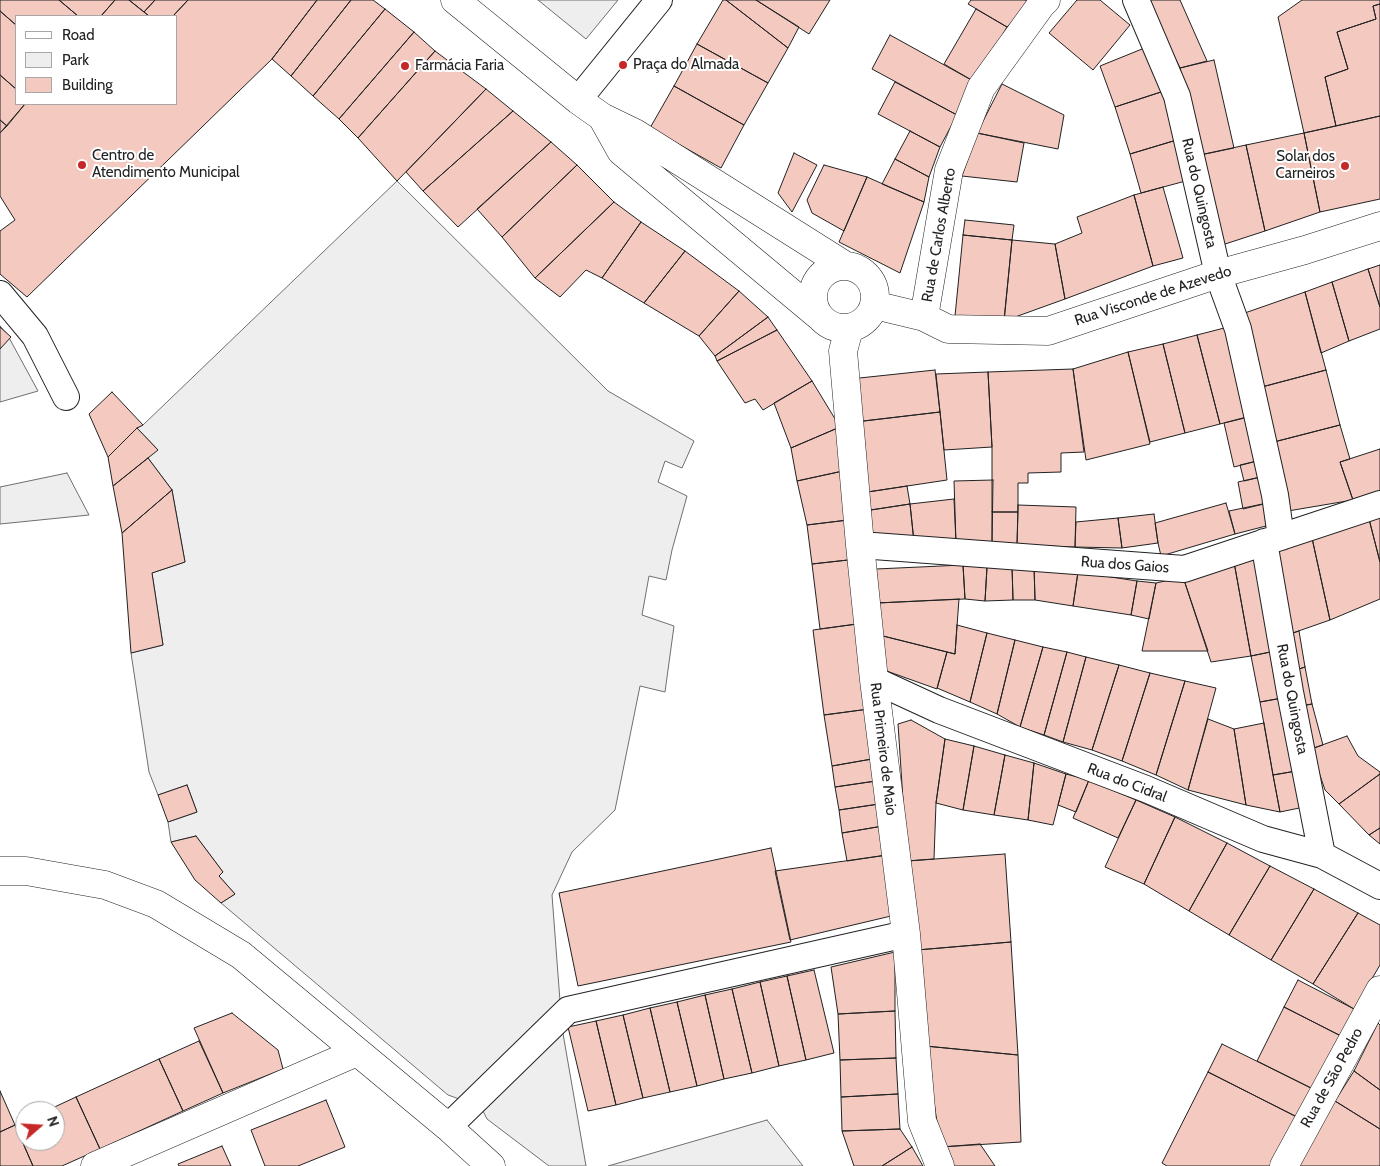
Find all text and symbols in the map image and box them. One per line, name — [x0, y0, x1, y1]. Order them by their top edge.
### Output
legend — [15, 15, 178, 105]
text: Road — [62, 26, 95, 44]
text: Park — [62, 51, 89, 69]
place label: Praça do Almada — [633, 56, 739, 74]
place label: Farmácia Faria — [415, 57, 504, 75]
marker: Praça do Almada — [617, 59, 629, 71]
marker: Farmácia Faria — [399, 60, 411, 72]
text: Building — [62, 76, 113, 94]
street label: Rua do Quingosta — [1178, 136, 1220, 250]
place label: Centro de Atendimento Municipal — [92, 147, 240, 182]
place label: Solar dos Carneiros — [1276, 148, 1335, 183]
marker: Centro de Atendimento Municipal — [76, 159, 88, 171]
marker: Solar dos Carneiros — [1339, 160, 1351, 172]
street label: Rua de Carlos Alberto — [918, 167, 960, 303]
street label: Rua Visconde de Azevedo — [1072, 262, 1234, 330]
street label: Rua dos Gaios — [1080, 553, 1170, 577]
street label: Rua do Quingosta — [1272, 642, 1312, 756]
street label: Rua Primeiro de Maio — [866, 681, 900, 817]
street label: Rua do Cidral — [1085, 760, 1169, 806]
street label: Rua de São Pedro — [1297, 1025, 1367, 1131]
north arrow — [15, 1101, 65, 1151]
text: N — [43, 1114, 63, 1129]

